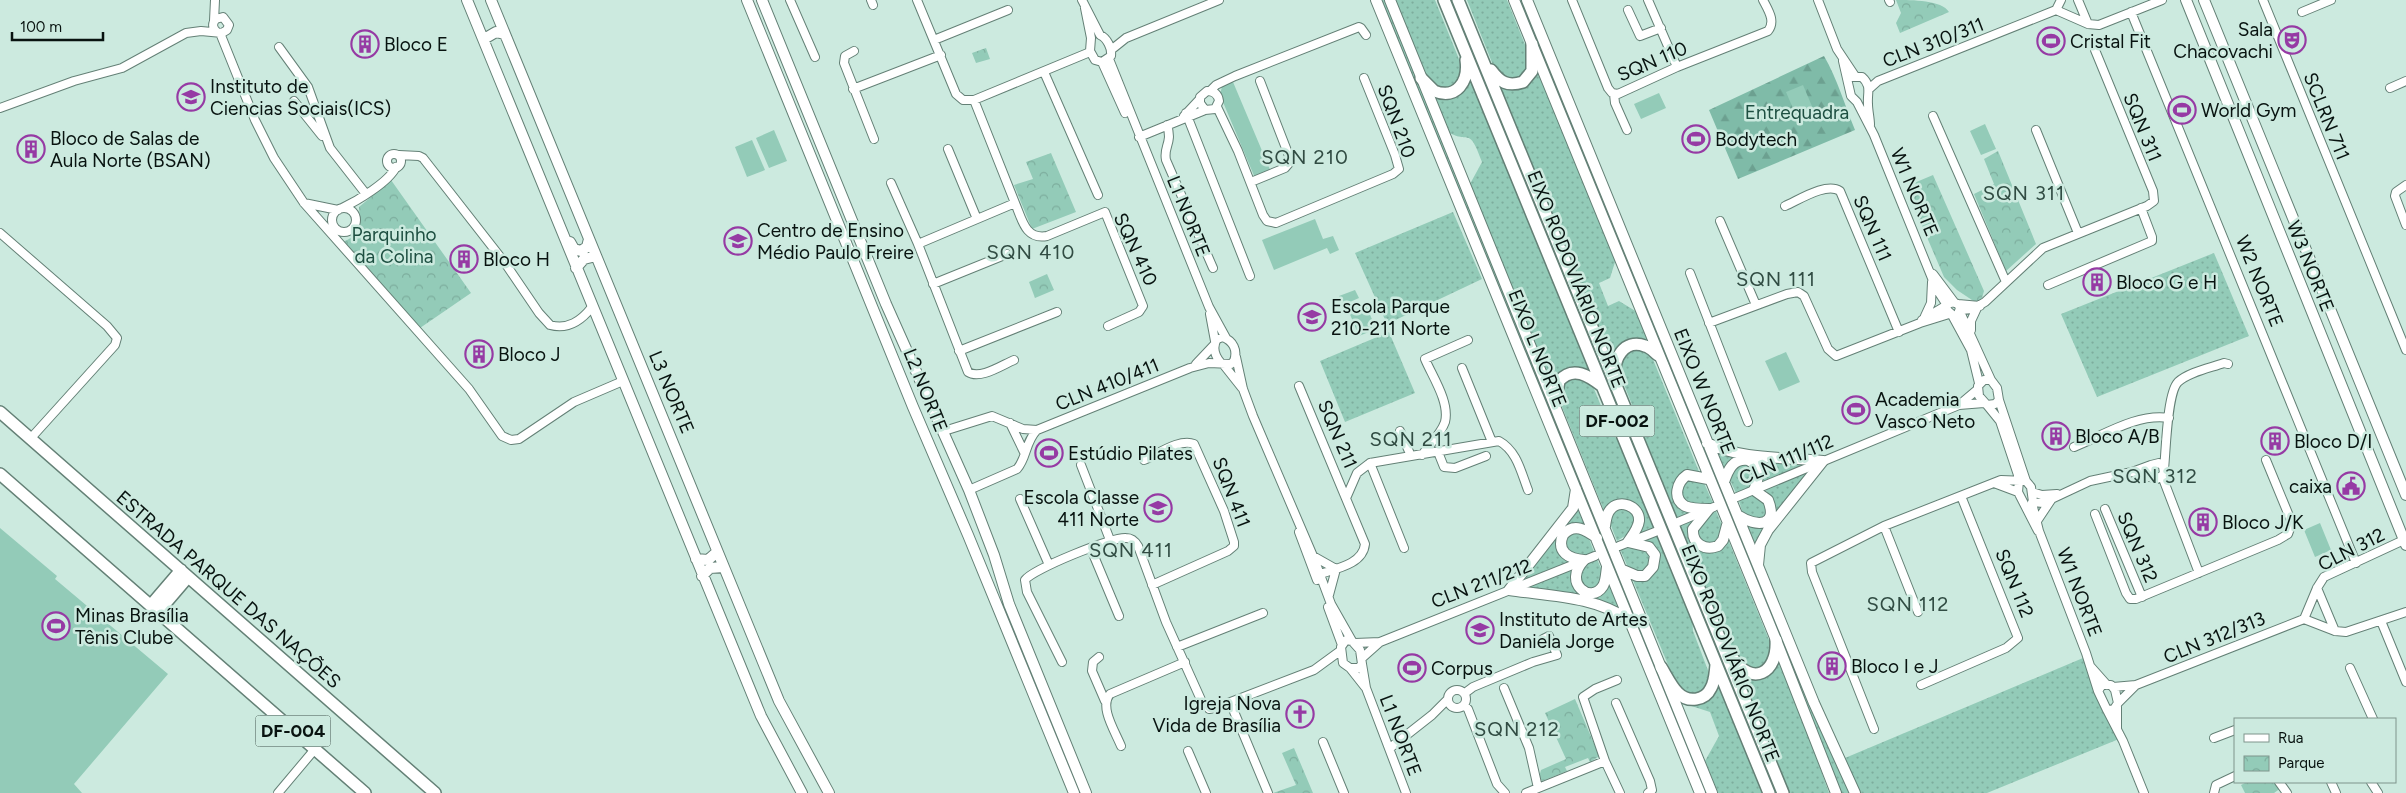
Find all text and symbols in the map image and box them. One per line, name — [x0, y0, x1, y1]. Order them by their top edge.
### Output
scale bar — [12, 10, 104, 42]
street label: CLN 310/311 — [1879, 13, 1987, 72]
text: 100 m — [20, 18, 62, 36]
place label: Sala Chacovachi — [2173, 18, 2273, 63]
theatre icon: Sala Chacovachi — [2277, 25, 2307, 55]
sports icon: Cristal Fit — [2036, 26, 2066, 56]
building icon: Bloco E — [350, 29, 380, 59]
place label: Cristal Fit — [2070, 30, 2151, 53]
place label: Bloco E — [384, 33, 448, 56]
street label: SQN 110 — [1614, 36, 1691, 86]
street label: SCLRN 711 — [2299, 69, 2355, 163]
place label: Instituto de Ciencias Sociais(ICS) — [210, 75, 391, 120]
street label: SQN 210 — [1373, 81, 1420, 161]
school or university icon: Instituto de Ciencias Sociais(ICS) — [176, 82, 206, 112]
street label: SQN 311 — [2118, 90, 2167, 165]
sports icon: World Gym — [2167, 95, 2197, 125]
place label: World Gym — [2201, 99, 2297, 122]
park label: Entrequadra — [1745, 101, 1849, 124]
sports icon: Bodytech — [1681, 124, 1711, 154]
place label: Bloco de Salas de Aula Norte (BSAN) — [50, 127, 211, 172]
place label: Bodytech — [1715, 128, 1797, 151]
building icon: Bloco de Salas de Aula Norte (BSAN) — [16, 134, 46, 164]
district label: SQN 210 — [1261, 145, 1349, 169]
street label: W1 NORTE — [1886, 145, 1943, 240]
street label: EIXO RODOVIÁRIO NORTE — [1522, 167, 1631, 391]
street label: L1 NORTE — [1162, 172, 1215, 260]
district label: SQN 311 — [1983, 181, 2065, 205]
street label: SQN 111 — [1848, 192, 1897, 265]
street label: SQN 410 — [1109, 209, 1162, 289]
street label: W3 NORTE — [2282, 217, 2339, 315]
place label: Centro de Ensino Médio Paulo Freire — [757, 219, 914, 264]
park label: Parquinho da Colina — [351, 223, 437, 268]
school or university icon: Centro de Ensino Médio Paulo Freire — [723, 226, 753, 256]
street label: W2 NORTE — [2231, 232, 2288, 330]
district label: SQN 410 — [987, 240, 1075, 264]
building icon: Bloco H — [449, 244, 479, 274]
place label: Bloco H — [483, 248, 550, 271]
district label: SQN 111 — [1736, 267, 1816, 291]
building icon: Bloco G e H — [2082, 267, 2112, 297]
place label: Bloco G e H — [2116, 271, 2217, 294]
street label: EIXO L NORTE — [1503, 286, 1572, 410]
place label: Escola Parque 210-211 Norte — [1331, 295, 1450, 340]
school or university icon: Escola Parque 210-211 Norte — [1297, 302, 1327, 332]
street label: EIXO W NORTE — [1669, 325, 1740, 457]
building icon: Bloco J — [464, 339, 494, 369]
place label: Bloco J — [498, 343, 561, 366]
street label: L2 NORTE — [898, 345, 953, 435]
street label: L3 NORTE — [644, 347, 699, 437]
street label: CLN 410/411 — [1052, 353, 1162, 416]
place label: Academia Vasco Neto — [1875, 388, 1975, 433]
sports icon: Academia Vasco Neto — [1841, 395, 1871, 425]
street label: SQN 211 — [1313, 396, 1362, 472]
road number: DF-002 — [1580, 406, 1654, 436]
building icon: Bloco A/B — [2041, 421, 2071, 451]
place label: Bloco A/B — [2075, 425, 2160, 448]
building icon: Bloco D/I — [2260, 426, 2290, 456]
district label: SQN 211 — [1370, 427, 1453, 451]
street label: CLN 111/112 — [1736, 429, 1837, 490]
place label: Bloco D/I — [2294, 430, 2372, 453]
sports icon: Estúdio Pilates — [1034, 438, 1064, 468]
place label: Estúdio Pilates — [1068, 442, 1193, 465]
street label: SQN 411 — [1208, 454, 1255, 531]
district label: SQN 312 — [2112, 464, 2198, 488]
public building icon: caixa — [2336, 471, 2366, 501]
place label: caixa — [2289, 475, 2332, 498]
street label: ESTRADA PARQUE DAS NAÇÕES — [112, 486, 346, 693]
place label: Escola Classe 411 Norte — [1023, 486, 1139, 531]
school or university icon: Escola Classe 411 Norte — [1143, 493, 1173, 523]
building icon: Bloco J/K — [2188, 507, 2218, 537]
street label: SQN 312 — [2112, 508, 2163, 586]
place label: Bloco J/K — [2222, 511, 2304, 534]
street label: CLN 312 — [2314, 523, 2388, 576]
district label: SQN 411 — [1089, 538, 1173, 562]
street label: EIXO RODOVIÁRIO NORTE — [1676, 541, 1785, 765]
street label: W1 NORTE — [2052, 544, 2107, 640]
street label: SQN 112 — [1990, 545, 2039, 621]
street label: CLN 211/212 — [1428, 554, 1535, 613]
district label: SQN 112 — [1867, 592, 1950, 616]
place label: Minas Brasília Tênis Clube — [75, 604, 189, 649]
street label: CLN 312/313 — [2160, 607, 2268, 668]
place label: Instituto de Artes Daniela Jorge — [1499, 608, 1648, 653]
sports icon: Minas Brasília Tênis Clube — [41, 611, 71, 641]
school or university icon: Instituto de Artes Daniela Jorge — [1465, 615, 1495, 645]
building icon: Bloco I e J — [1817, 651, 1847, 681]
sports icon: Corpus — [1397, 653, 1427, 683]
place label: Bloco I e J — [1851, 655, 1939, 678]
place label: Corpus — [1431, 657, 1493, 680]
street label: L1 NORTE — [1374, 691, 1427, 779]
place label: Igreja Nova Vida de Brasília — [1152, 692, 1281, 737]
church icon: Igreja Nova Vida de Brasília — [1285, 699, 1315, 729]
road number: DF-004 — [256, 716, 330, 746]
district label: SQN 212 — [1474, 717, 1560, 741]
legend — [2234, 718, 2396, 783]
text: Rua — [2278, 729, 2303, 747]
text: Parque — [2278, 754, 2325, 772]

